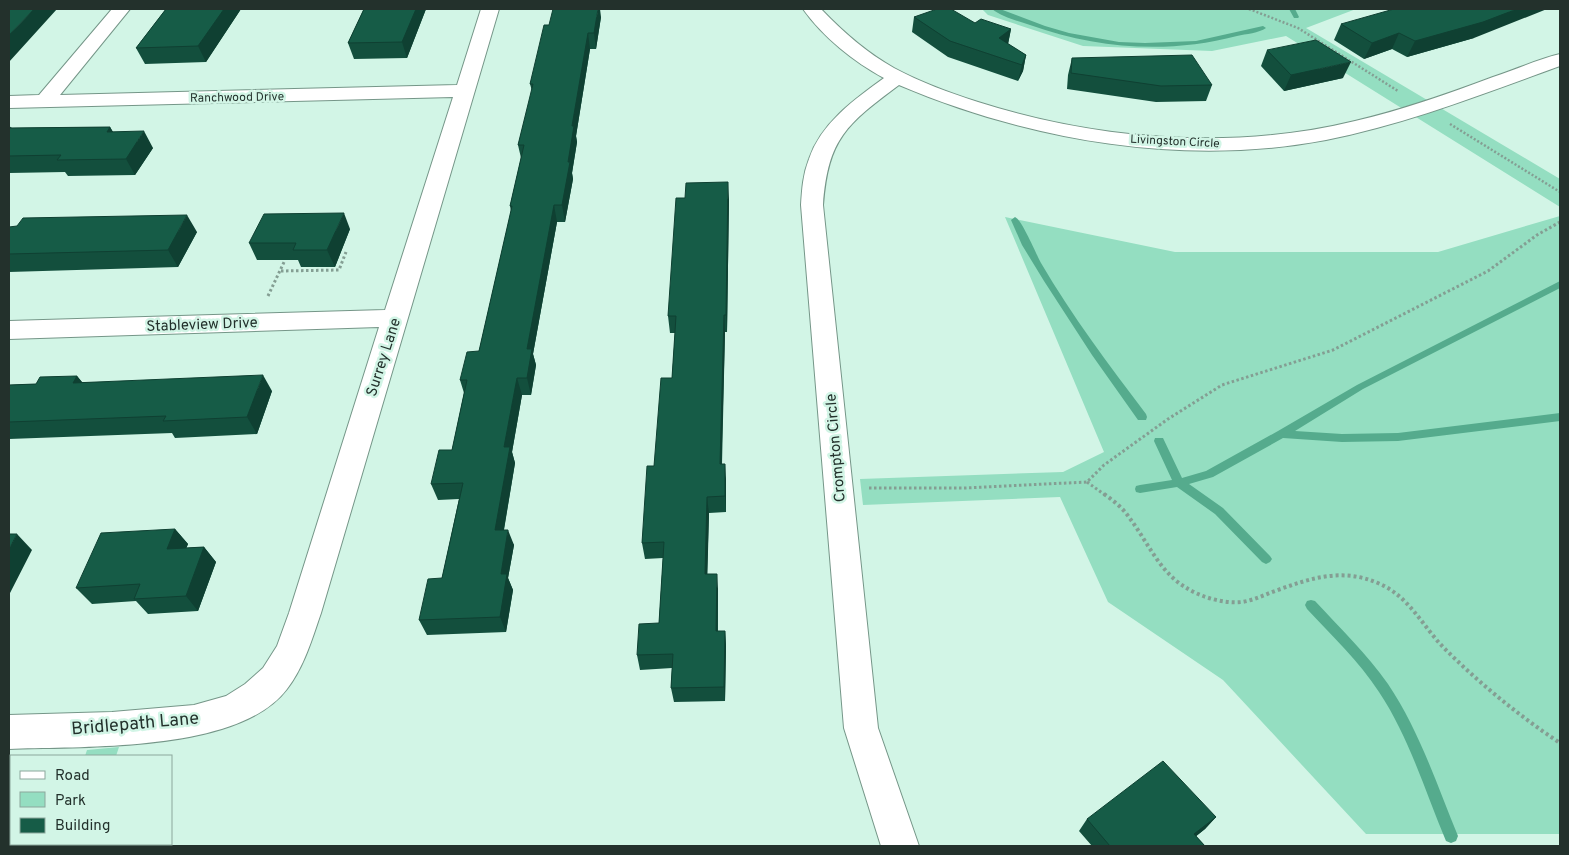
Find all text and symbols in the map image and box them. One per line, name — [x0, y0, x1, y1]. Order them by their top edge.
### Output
street label: Ranchwood Drive — [190, 89, 284, 107]
street label: Livingston Circle — [1130, 132, 1220, 152]
street label: Stableview Drive — [146, 314, 258, 337]
street label: Surrey Lane — [363, 316, 406, 399]
street label: Crompton Circle — [822, 393, 851, 503]
street label: Bridlepath Lane — [70, 707, 200, 742]
legend — [10, 755, 172, 845]
text: Road — [55, 767, 90, 786]
text: Park — [55, 792, 86, 811]
text: Building — [55, 817, 110, 836]

